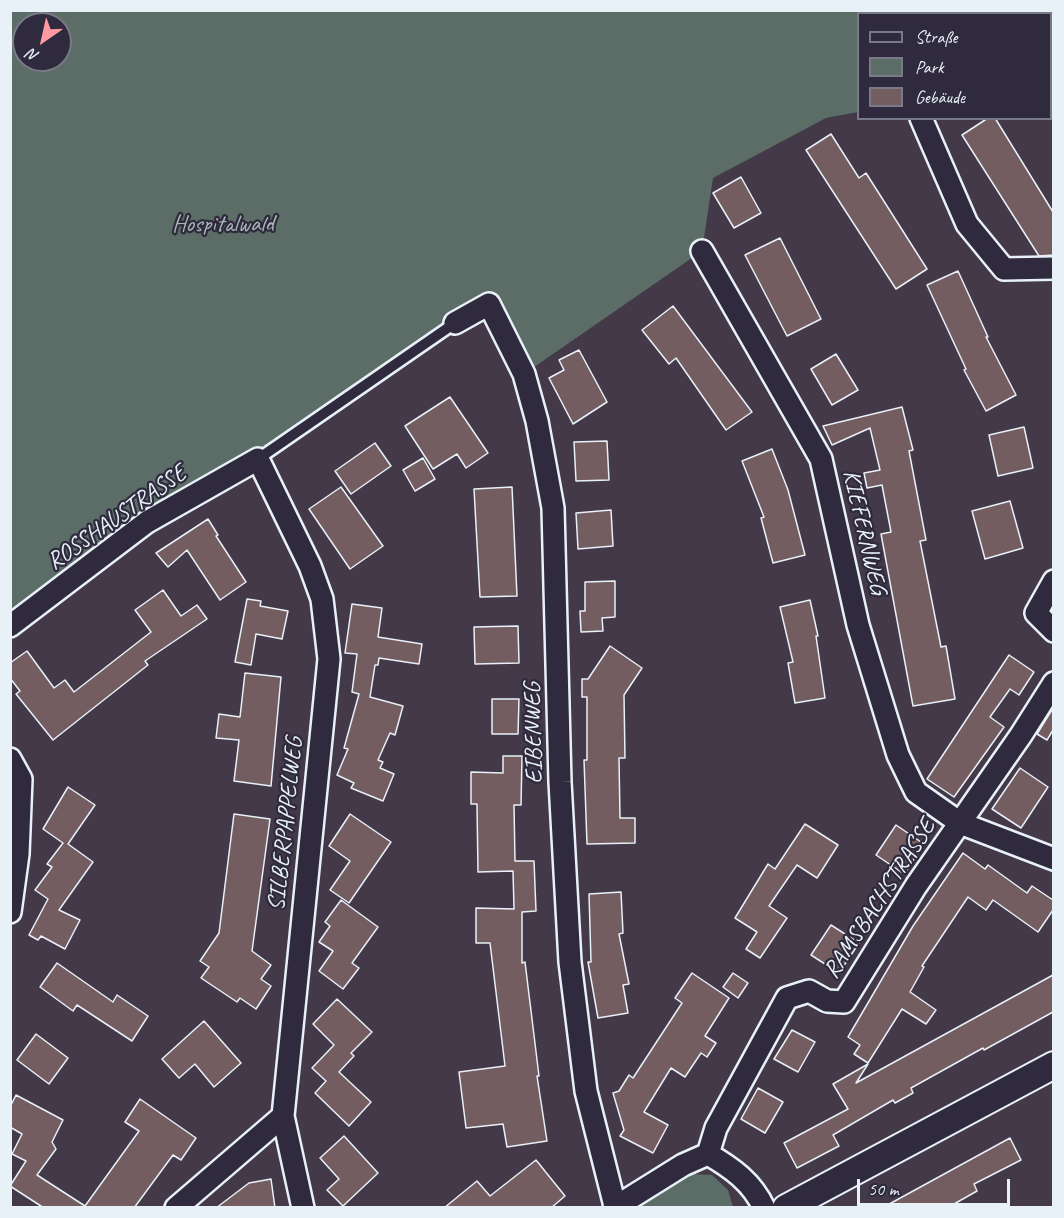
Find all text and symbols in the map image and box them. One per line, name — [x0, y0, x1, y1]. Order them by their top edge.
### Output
north arrow — [12, 12, 72, 72]
legend — [857, 12, 1052, 120]
text: Straße — [915, 26, 957, 48]
text: N — [23, 44, 43, 66]
text: Park — [915, 56, 944, 78]
text: Gebäude — [915, 86, 965, 108]
park label: Hospitalwald — [172, 211, 274, 239]
street label: ROSSHAUSTRASSE — [42, 459, 192, 577]
street label: KIEFERNWEG — [836, 467, 892, 597]
street label: EIBENWEG — [519, 682, 549, 784]
street label: SILBERPAPPELWEG — [263, 736, 309, 912]
street label: RAMSBACHSTRASSE — [818, 814, 942, 984]
scale bar — [860, 1167, 1013, 1205]
text: 50 m — [868, 1178, 899, 1200]

